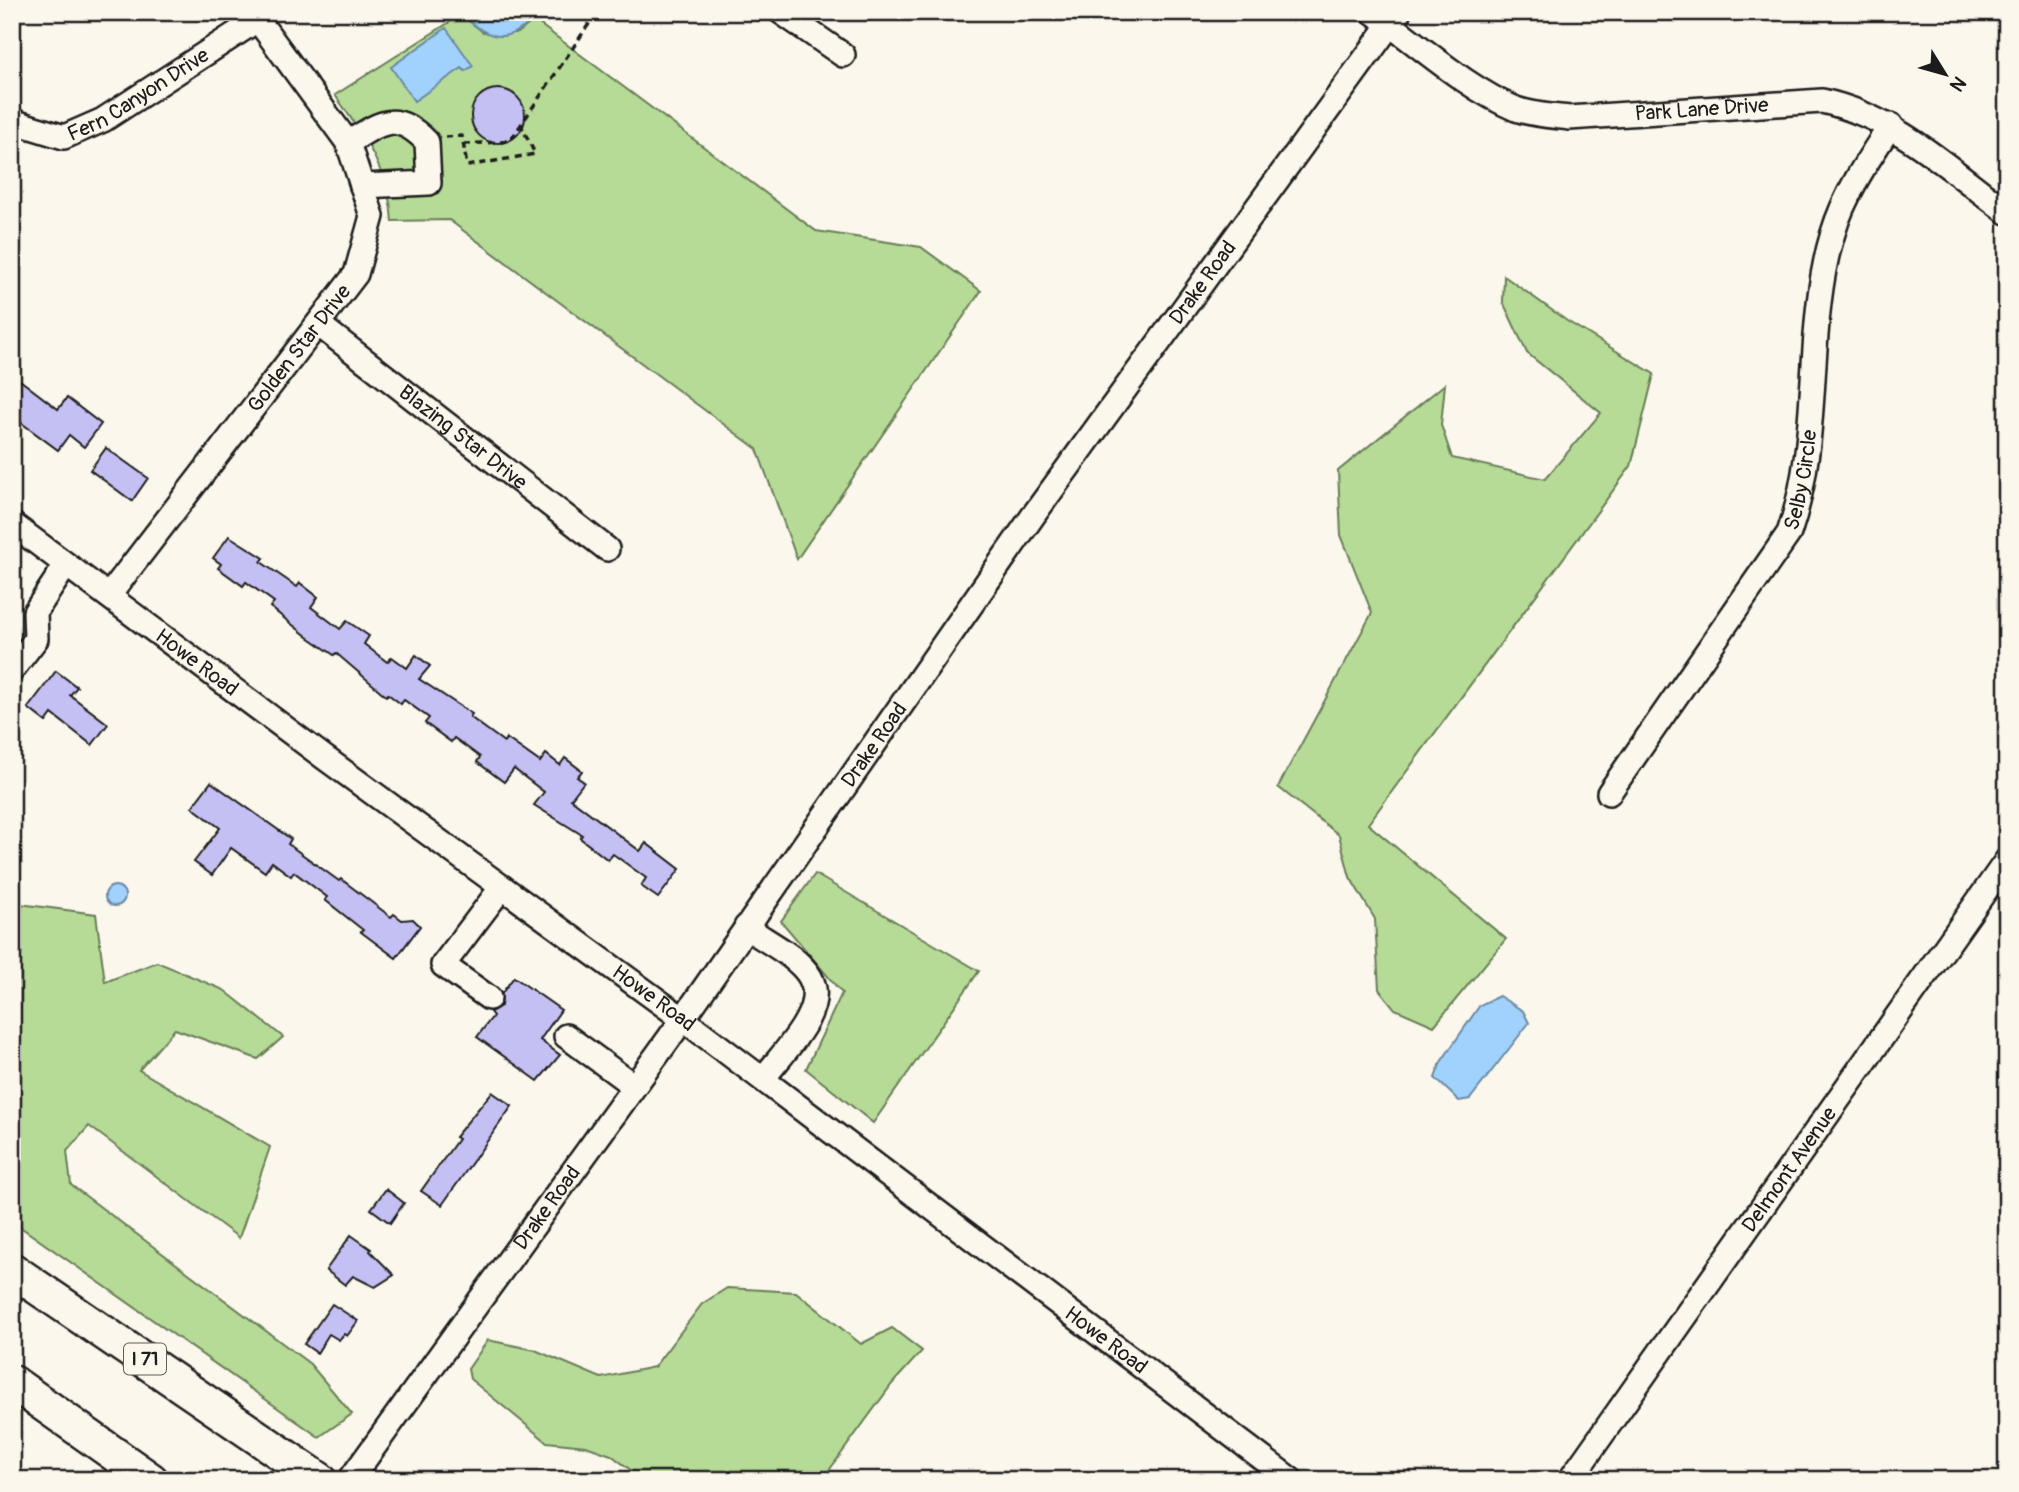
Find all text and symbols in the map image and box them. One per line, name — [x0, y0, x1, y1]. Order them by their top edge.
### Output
north arrow — [1910, 38, 1980, 108]
street label: Fern Canyon Drive — [63, 41, 215, 147]
text: N — [1944, 71, 1971, 96]
street label: Park Lane Drive — [1634, 91, 1770, 127]
street label: Drake Road — [1163, 235, 1242, 330]
street label: Golden Star Drive — [241, 278, 357, 418]
street label: Blazing Star Drive — [394, 379, 533, 496]
street label: Selby Circle — [1777, 428, 1823, 533]
street label: Howe Road — [150, 622, 244, 702]
street label: Drake Road — [835, 697, 913, 792]
street label: Howe Road — [607, 958, 701, 1037]
street label: Delmont Avenue — [1735, 1101, 1843, 1237]
street label: Drake Road — [507, 1160, 586, 1255]
street label: Howe Road — [1059, 1300, 1153, 1380]
road number: I 71 — [124, 1344, 166, 1374]

